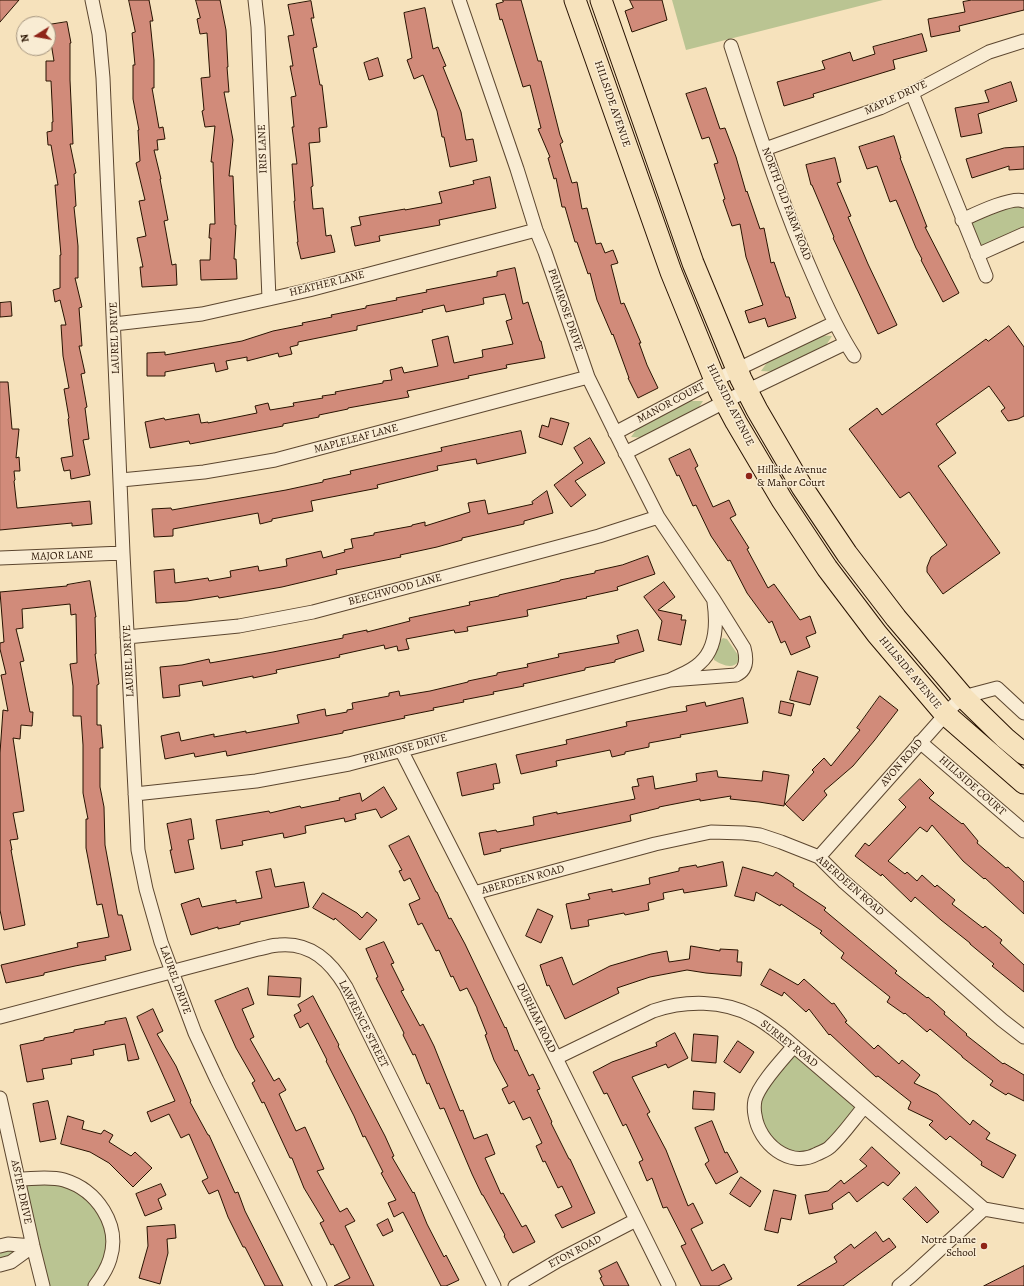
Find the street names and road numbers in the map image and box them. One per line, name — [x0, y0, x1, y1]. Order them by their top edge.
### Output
street label: HILLSIDE AVENUE — [591, 59, 633, 149]
street label: MAPLE DRIVE — [863, 78, 929, 118]
street label: IRIS LANE — [256, 124, 270, 174]
street label: NORTH OLD FARM ROAD — [758, 146, 814, 262]
street label: PRIMROSE DRIVE — [545, 267, 585, 353]
street label: HEATHER LANE — [288, 268, 366, 300]
street label: LAUREL DRIVE — [107, 302, 123, 374]
street label: HILLSIDE AVENUE — [704, 362, 756, 448]
street label: MANOR COURT — [635, 380, 707, 426]
street label: MAPLELEAF LANE — [313, 421, 399, 457]
street label: MAJOR LANE — [31, 548, 93, 564]
street label: BEECHWOOD LANE — [347, 571, 443, 609]
street label: LAUREL DRIVE — [121, 625, 137, 697]
street label: HILLSIDE AVENUE — [876, 634, 944, 712]
street label: PRIMROSE DRIVE — [362, 731, 448, 767]
street label: AVON ROAD — [878, 737, 926, 789]
street label: HILLSIDE COURT — [936, 753, 1008, 819]
street label: ABERDEEN ROAD — [813, 853, 887, 919]
street label: ABERDEEN ROAD — [480, 863, 566, 897]
street label: LAUREL DRIVE — [156, 944, 194, 1016]
street label: LAWRENCE STREET — [335, 978, 391, 1070]
street label: DURHAM ROAD — [513, 981, 559, 1055]
street label: SURREY ROAD — [758, 1017, 820, 1071]
street label: ASTER DRIVE — [8, 1159, 34, 1225]
street label: ETON ROAD — [546, 1232, 604, 1272]

